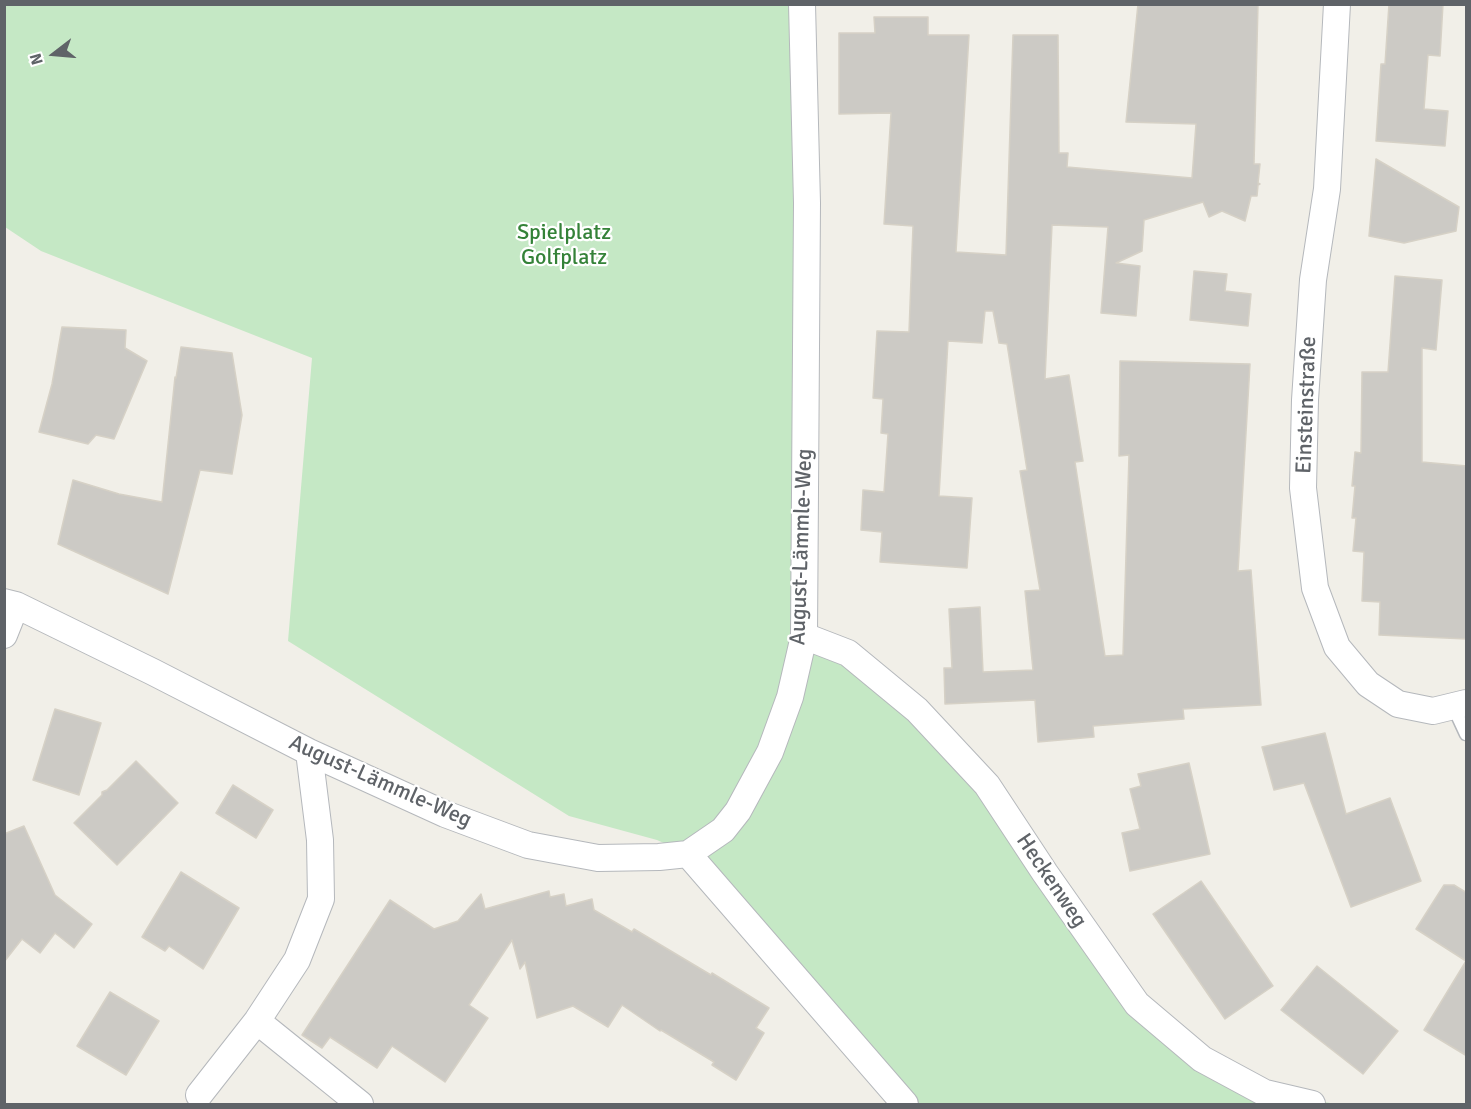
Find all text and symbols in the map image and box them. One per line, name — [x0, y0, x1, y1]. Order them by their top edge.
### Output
north arrow — [24, 24, 84, 84]
text: N — [26, 51, 48, 67]
park label: Spielplatz Golfplatz — [517, 220, 611, 272]
street label: Einsteinstraße — [1291, 336, 1323, 474]
street label: August-Lämmle-Weg — [785, 448, 819, 646]
street label: August-Lämmle-Weg — [285, 730, 475, 834]
street label: Heckenweg — [1010, 829, 1092, 933]

